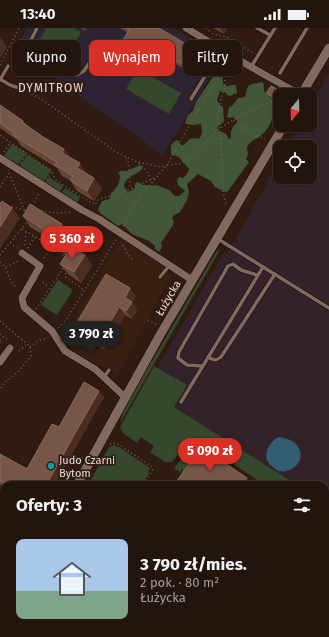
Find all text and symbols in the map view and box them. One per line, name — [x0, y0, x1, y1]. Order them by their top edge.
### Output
text: 13:40 — [20, 5, 56, 23]
chip: Kupno — [12, 40, 81, 76]
chip: Wynajem — [89, 40, 175, 76]
chip: Filtry — [183, 40, 242, 76]
district label: DYMITROW — [18, 81, 84, 95]
north arrow — [273, 88, 317, 132]
map controls — [273, 88, 317, 184]
button: locate — [273, 140, 317, 184]
pin: 5 360 zł — [31, 226, 113, 260]
text: 5 360 zł — [49, 231, 95, 246]
street label: Łużycka — [153, 278, 184, 318]
pin: 3 790 zł — [50, 321, 132, 355]
text: 3 790 zł — [69, 326, 113, 341]
pin: 5 090 zł — [169, 438, 251, 472]
text: 5 090 zł — [187, 443, 233, 458]
place label: Judo Czarni Bytom — [59, 454, 115, 480]
marker: Judo Czarni Bytom — [46, 461, 56, 471]
icon: filters — [291, 494, 313, 516]
text: Oferty: 3 — [16, 495, 82, 516]
text: 3 790 zł/mies. — [140, 554, 247, 575]
icon: home — [48, 555, 96, 603]
text: 2 pok. · 80 m² — [140, 575, 219, 590]
text: Łużycka — [140, 590, 186, 605]

